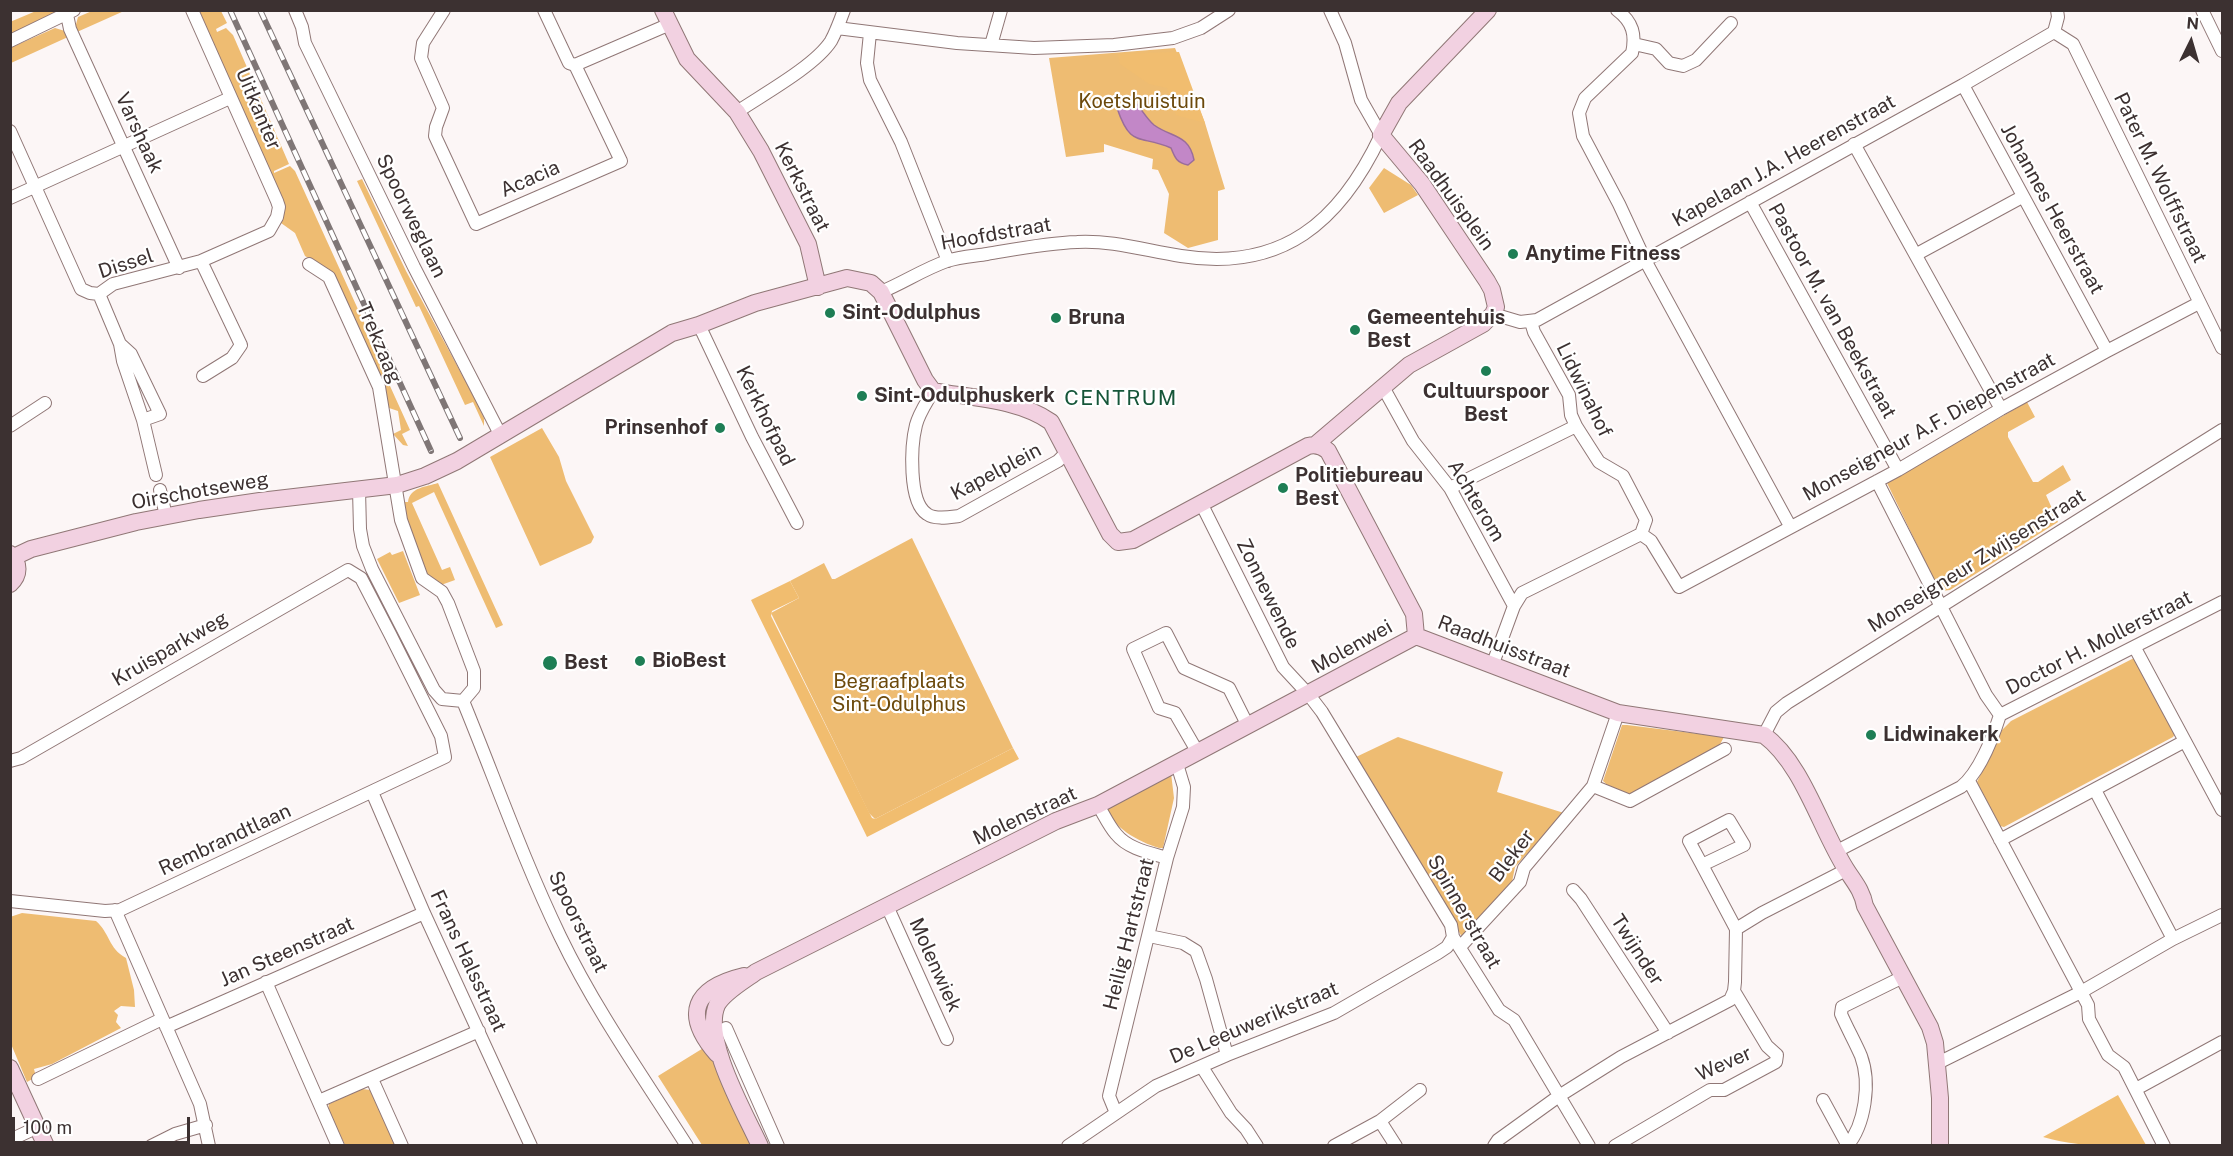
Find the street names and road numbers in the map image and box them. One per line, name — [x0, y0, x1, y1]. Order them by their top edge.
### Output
street label: Uitkanter — [230, 64, 286, 154]
street label: Varshaak — [110, 89, 168, 177]
street label: Pater M. Wolffstraat — [2108, 89, 2212, 267]
street label: Kapelaan J.A. Heerenstraat — [1668, 90, 1900, 232]
street label: Johannes Heerstraat — [1995, 120, 2109, 298]
street label: Raadhuisplein — [1403, 135, 1499, 255]
street label: Kerkstraat — [769, 138, 835, 236]
street label: Spoorweglaan — [371, 150, 451, 282]
street label: Acacia — [497, 155, 563, 203]
street label: Pastoor M. van Beekstraat — [1763, 199, 1901, 423]
street label: Hoofdstraat — [939, 212, 1053, 256]
street label: Dissel — [95, 244, 157, 284]
street label: Trekzaag — [351, 299, 407, 387]
street label: Lidwinahof — [1551, 339, 1617, 441]
street label: Monseigneur A.F. Diepenstraat — [1799, 347, 2059, 507]
street label: Kerkhofpad — [730, 362, 800, 470]
street label: Kapelplein — [947, 438, 1045, 506]
street label: Achterom — [1442, 456, 1510, 546]
street label: Oirschotseweg — [130, 467, 270, 515]
street label: Monseigneur Zwijsenstraat — [1864, 484, 2090, 638]
street label: Zonnewende — [1231, 535, 1305, 653]
street label: Doctor H. Mollerstraat — [2002, 586, 2196, 700]
street label: Kruisparkweg — [108, 606, 232, 692]
street label: Raadhuisstraat — [1434, 611, 1574, 683]
street label: Molenwei — [1307, 615, 1397, 679]
street label: Molenstraat — [969, 782, 1081, 850]
street label: Rembrandtlaan — [155, 799, 295, 881]
street label: Bleker — [1484, 825, 1540, 887]
street label: Spinnerstraat — [1422, 851, 1506, 973]
street label: Heilig Hartstraat — [1098, 855, 1160, 1013]
street label: Spoorstraat — [543, 867, 613, 977]
street label: Frans Halsstraat — [425, 886, 511, 1036]
street label: Twijnder — [1605, 910, 1669, 990]
street label: Jan Steenstraat — [216, 912, 358, 992]
street label: Molenwiek — [904, 914, 966, 1016]
street label: De Leeuwerikstraat — [1166, 977, 1342, 1069]
street label: Wever — [1692, 1041, 1756, 1087]

